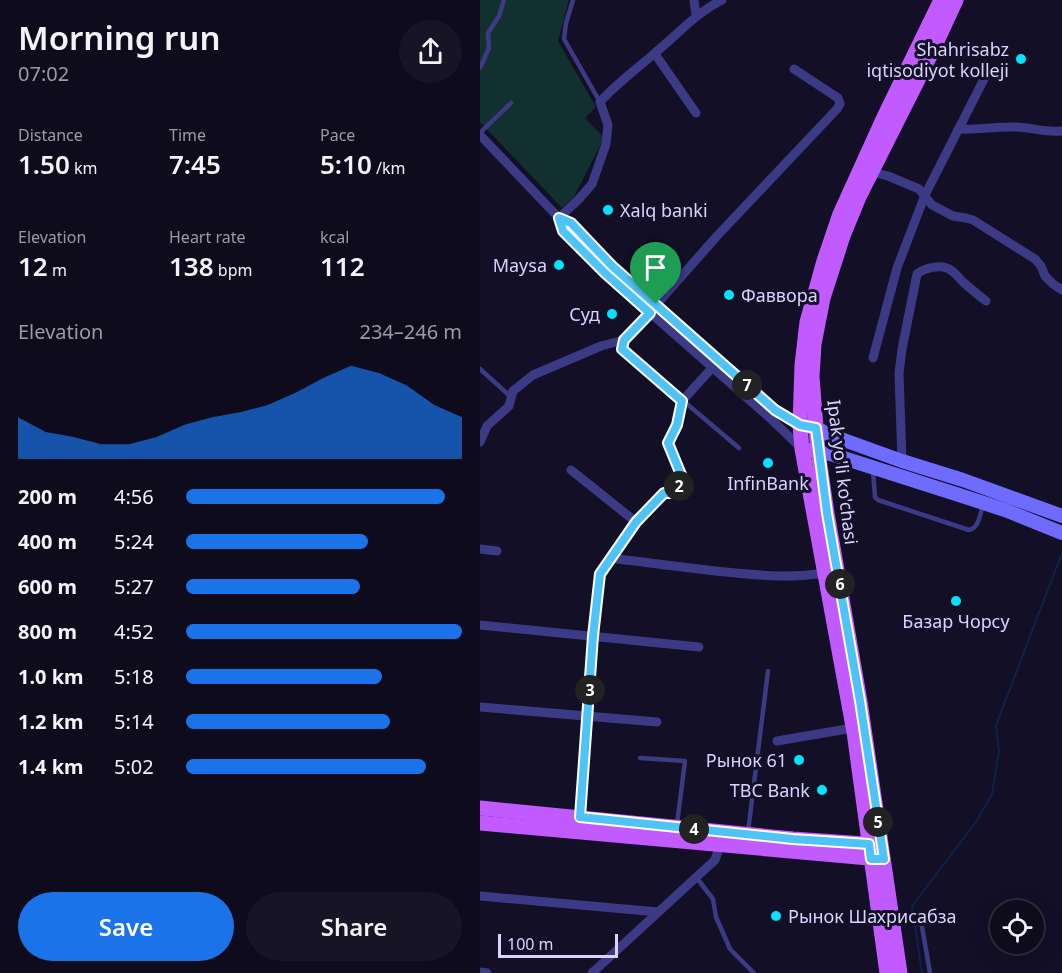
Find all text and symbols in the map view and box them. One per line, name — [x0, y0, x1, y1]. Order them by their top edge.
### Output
text: Morning run — [18, 15, 220, 60]
button: share — [399, 20, 462, 83]
place label: Shahrisabz iqtisodiyot kolleji — [866, 37, 1009, 82]
marker: Shahrisabz iqtisodiyot kolleji — [1014, 52, 1028, 66]
text: 07:02 — [18, 60, 69, 87]
text: Distance — [18, 124, 83, 146]
text: Time — [169, 124, 206, 146]
text: Pace — [320, 124, 355, 146]
text: 1.50 — [18, 146, 70, 182]
text: 7:45 — [169, 146, 221, 182]
text: 5:10 — [320, 146, 372, 182]
text: km — [70, 157, 97, 179]
text: /km — [372, 157, 405, 179]
place label: Xalq banki — [620, 198, 708, 222]
marker: Xalq banki — [601, 203, 615, 217]
text: Elevation — [18, 226, 86, 248]
text: Heart rate — [169, 226, 245, 248]
text: kcal — [320, 226, 349, 248]
pin — [630, 242, 681, 304]
text: 12 — [18, 248, 48, 284]
text: 138 — [169, 248, 214, 284]
text: 112 — [320, 248, 365, 284]
icon: arrive — [639, 251, 672, 284]
place label: Maysa — [493, 253, 547, 277]
marker: Maysa — [552, 258, 566, 272]
text: m — [48, 259, 67, 281]
text: bpm — [214, 259, 252, 281]
place label: Фаввора — [741, 283, 818, 307]
marker: Фаввора — [722, 288, 736, 302]
place label: Суд — [569, 302, 600, 326]
marker: Суд — [605, 307, 619, 321]
text: Elevation — [18, 318, 103, 345]
text: 234–246 m — [359, 318, 462, 345]
pin: 7 — [732, 370, 762, 400]
text: 7 — [742, 374, 752, 396]
street label: Ipak yo'li ko'chasi — [822, 398, 864, 546]
marker: InfinBank — [761, 456, 775, 470]
pin: 2 — [664, 471, 694, 501]
place label: InfinBank — [727, 471, 809, 495]
text: 2 — [674, 475, 684, 497]
text: 200 m — [18, 483, 77, 510]
text: 4:56 — [114, 483, 154, 510]
text: 400 m — [18, 528, 77, 555]
text: 5:24 — [114, 528, 154, 555]
pin: 6 — [825, 569, 855, 599]
text: 600 m — [18, 573, 77, 600]
text: 5:27 — [114, 573, 154, 600]
text: 6 — [835, 573, 845, 595]
marker: Базар Чорсу — [949, 594, 963, 608]
place label: Базар Чорсу — [902, 609, 1010, 633]
text: 800 m — [18, 618, 77, 645]
text: 4:52 — [114, 618, 154, 645]
text: 1.0 km — [18, 663, 84, 690]
text: 5:18 — [114, 663, 154, 690]
pin: 3 — [575, 675, 605, 705]
text: 3 — [585, 679, 595, 701]
text: 1.2 km — [18, 708, 84, 735]
text: 5:14 — [114, 708, 154, 735]
place label: Рынок 61 — [706, 748, 787, 772]
text: 1.4 km — [18, 753, 84, 780]
text: 5:02 — [114, 753, 154, 780]
marker: Рынок 61 — [792, 753, 806, 767]
place label: TBC Bank — [730, 778, 810, 802]
marker: TBC Bank — [815, 783, 829, 797]
pin: 5 — [863, 807, 893, 837]
text: 5 — [873, 811, 883, 833]
pin: 4 — [679, 814, 709, 844]
text: 4 — [689, 818, 699, 840]
button: Save — [18, 892, 234, 961]
button: Share — [246, 892, 462, 961]
map controls — [990, 900, 1044, 954]
button: locate — [990, 900, 1044, 954]
place label: Рынок Шахрисабза — [788, 904, 957, 928]
marker: Рынок Шахрисабза — [769, 909, 783, 923]
scale bar — [498, 931, 618, 958]
text: 100 m — [507, 933, 554, 955]

